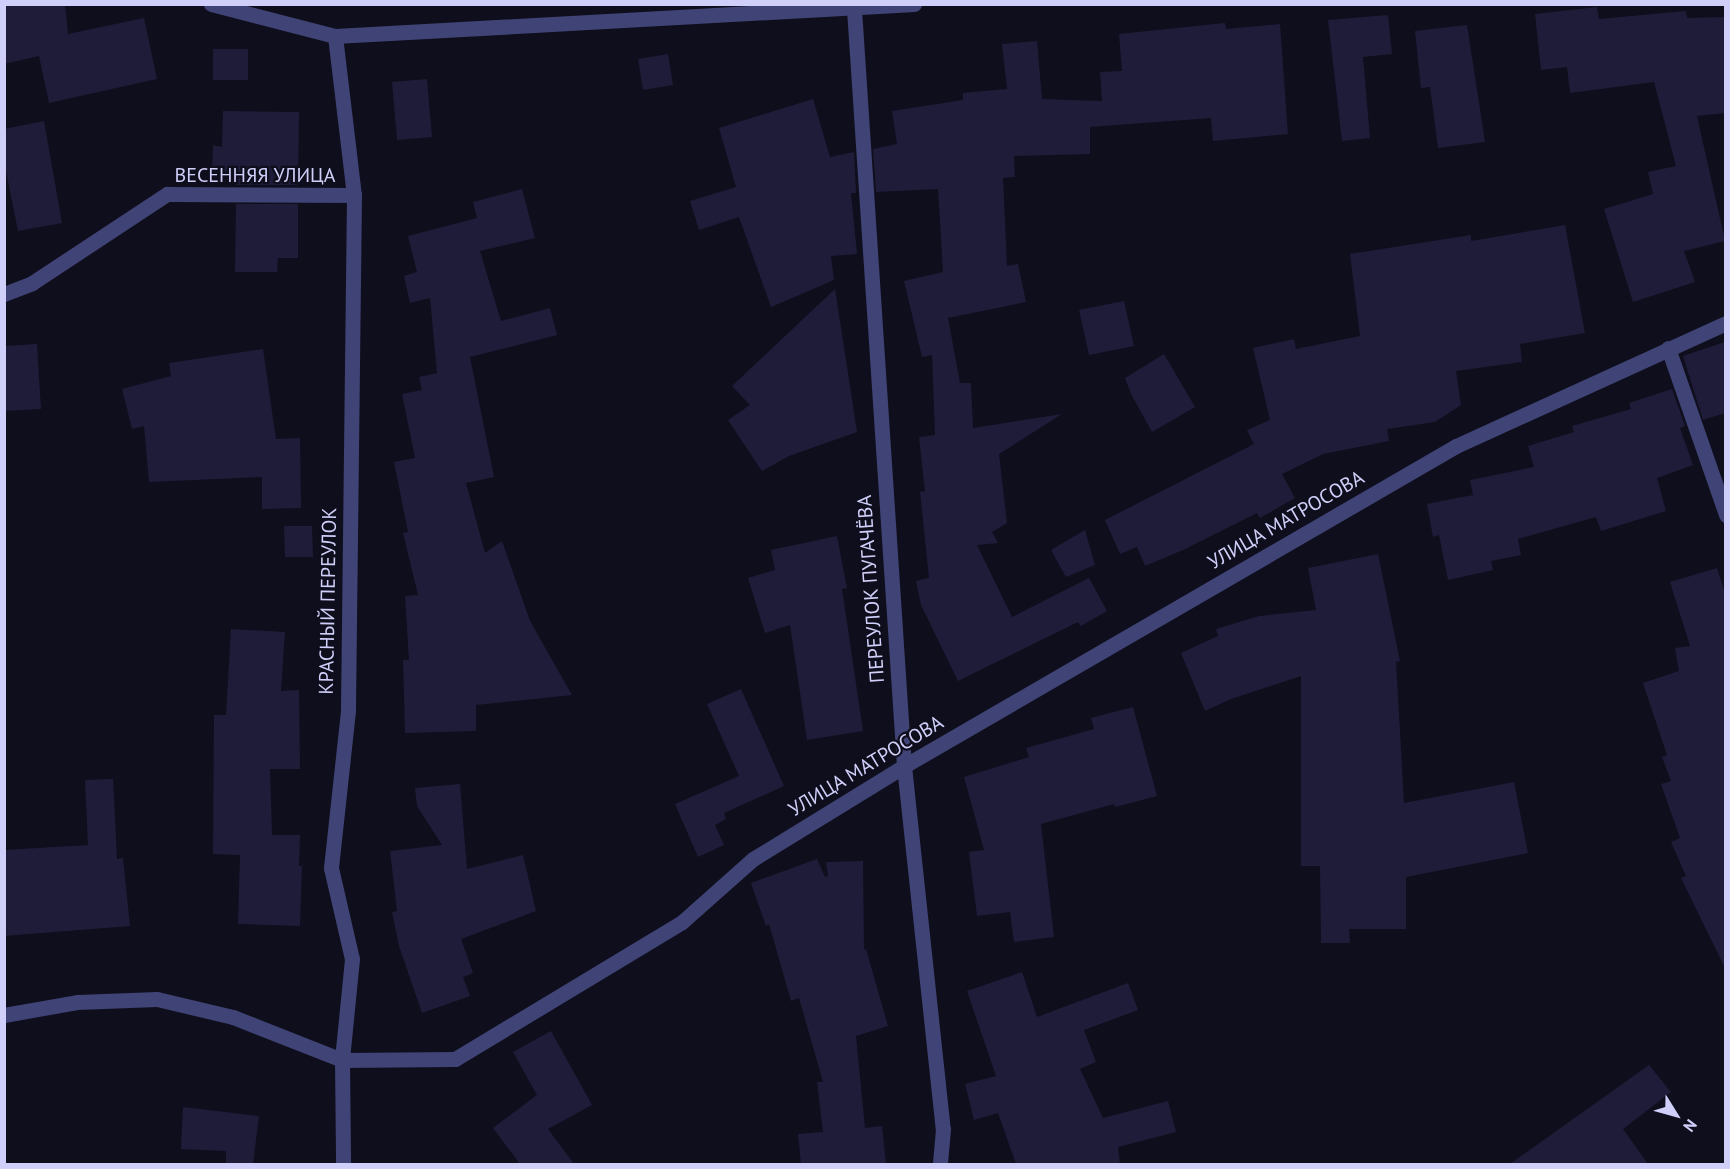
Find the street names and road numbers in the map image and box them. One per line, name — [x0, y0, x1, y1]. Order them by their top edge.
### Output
street label: ВЕСЕННЯЯ УЛИЦА — [174, 163, 336, 187]
street label: УЛИЦА МАТРОСОВА — [1203, 465, 1369, 575]
street label: ПЕРЕУЛОК ПУГАЧЁВА — [852, 494, 890, 684]
street label: КРАСНЫЙ ПЕРЕУЛОК — [314, 507, 342, 695]
street label: УЛИЦА МАТРОСОВА — [784, 710, 948, 822]

